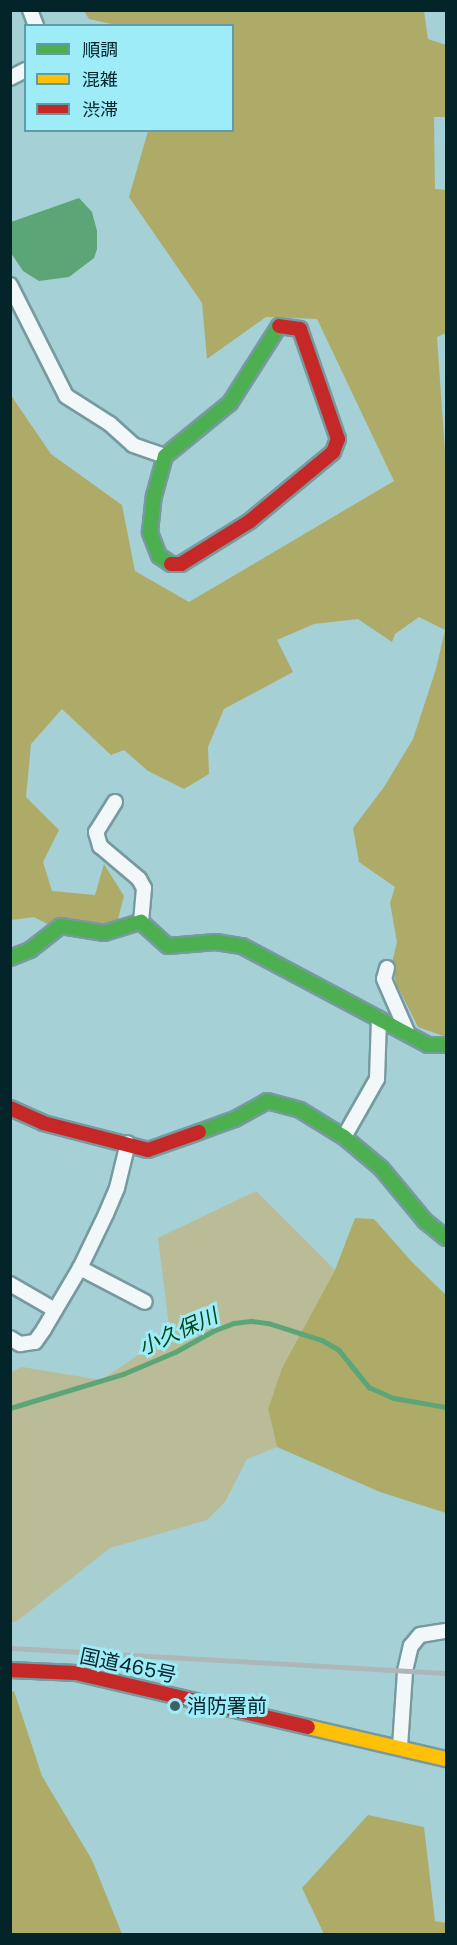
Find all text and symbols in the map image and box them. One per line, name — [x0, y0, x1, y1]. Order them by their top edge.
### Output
legend — [24, 24, 234, 132]
text: 順調 — [82, 37, 118, 62]
text: 混雑 — [82, 67, 118, 92]
text: 渋滞 — [82, 97, 118, 122]
water label: 小久保川 — [135, 1303, 221, 1361]
street label: 国道465号 — [78, 1644, 178, 1688]
place label: 消防署前 — [187, 1694, 267, 1718]
marker: 消防署前 — [168, 1699, 182, 1713]

